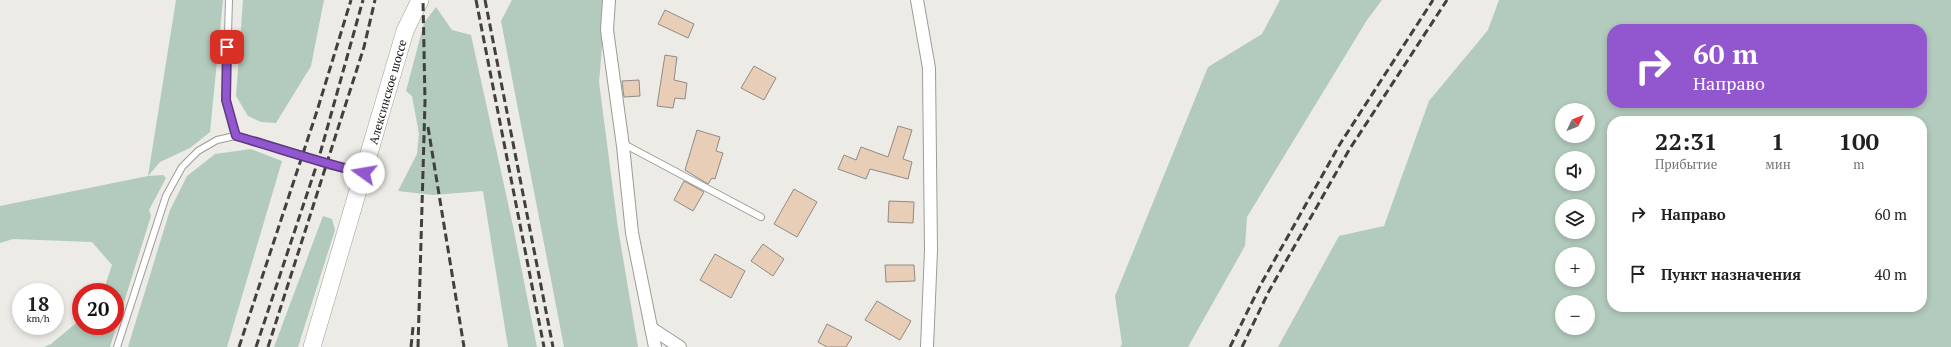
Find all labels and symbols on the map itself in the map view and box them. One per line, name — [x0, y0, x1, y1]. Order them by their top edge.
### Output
pin — [210, 30, 244, 64]
street label: Алексинское шоссе — [365, 38, 410, 146]
north arrow — [1555, 103, 1595, 143]
position arrow — [343, 152, 385, 194]
speed limit sign: 20 — [72, 283, 124, 335]

